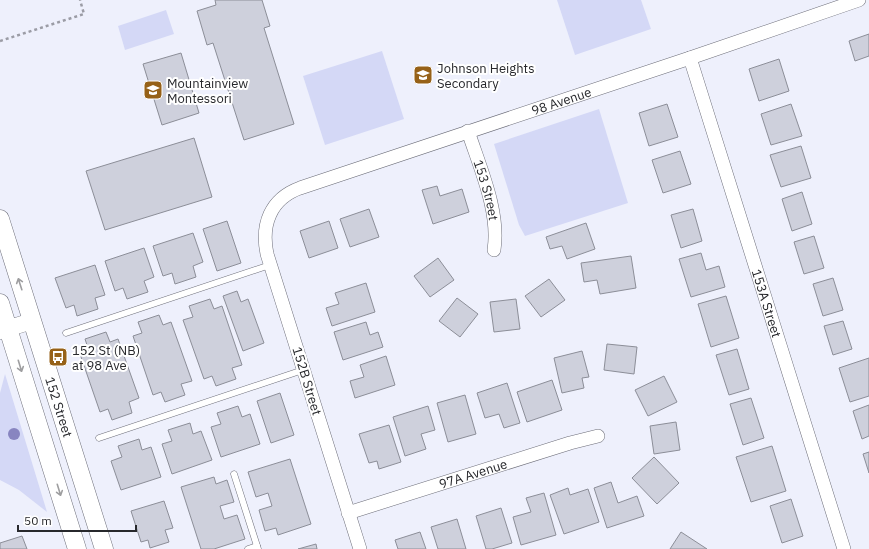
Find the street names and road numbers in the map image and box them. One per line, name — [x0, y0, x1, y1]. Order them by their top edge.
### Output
street label: 98 Avenue — [529, 83, 593, 119]
street label: 153 Street — [470, 157, 503, 221]
street label: 153A Street — [748, 267, 786, 339]
street label: 152B Street — [289, 345, 325, 417]
street label: 152 Street — [42, 375, 77, 439]
street label: 97A Avenue — [437, 455, 509, 492]

